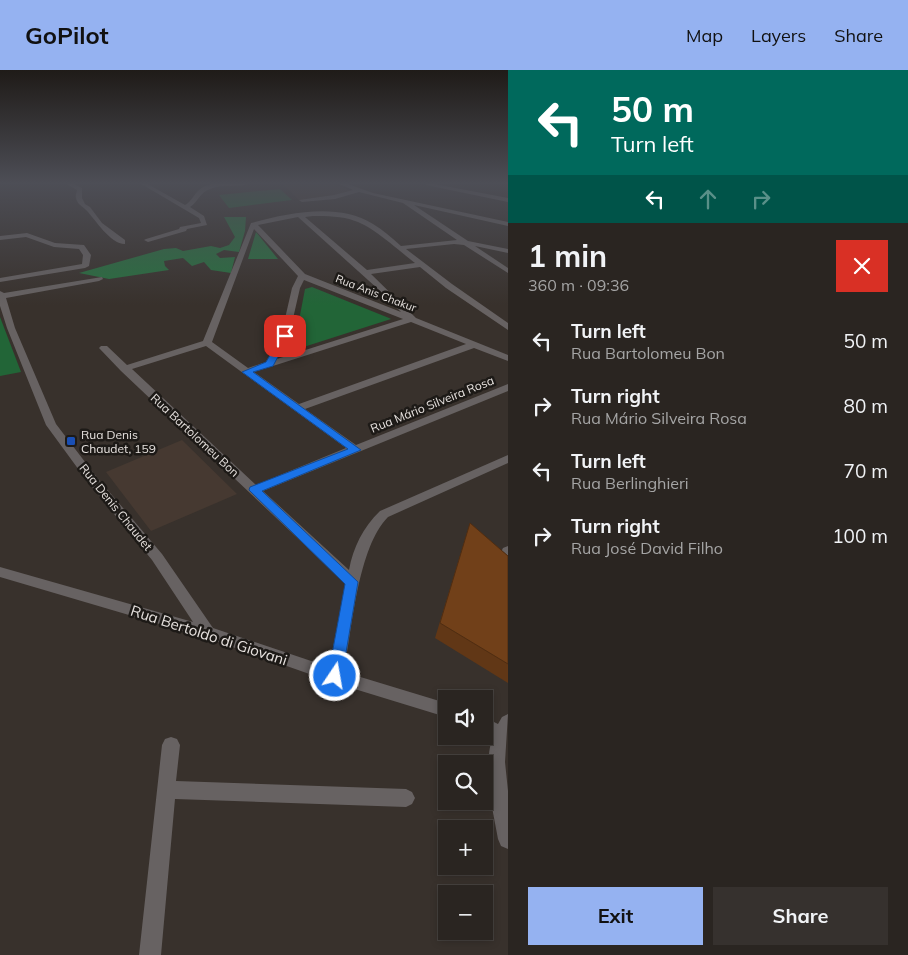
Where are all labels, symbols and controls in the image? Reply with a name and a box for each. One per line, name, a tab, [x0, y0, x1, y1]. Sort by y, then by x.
text: GoPilot	[25, 20, 109, 50]
text: Map	[686, 24, 723, 47]
text: Layers	[751, 24, 806, 47]
text: Share	[834, 24, 883, 47]
text: 50 m	[611, 87, 694, 131]
icon: left	[528, 90, 593, 155]
text: Turn left	[611, 130, 694, 158]
icon: left	[641, 185, 669, 213]
icon: ahead	[694, 185, 722, 213]
icon: right	[747, 185, 775, 213]
text: 1 min	[528, 237, 607, 275]
button: close	[836, 240, 888, 292]
street label: Rua Anis Chakur	[334, 271, 418, 315]
text: 360 m · 09:36	[528, 275, 629, 295]
pin	[264, 315, 306, 357]
text: Turn left	[571, 319, 646, 343]
icon: arrive	[271, 322, 299, 350]
icon: left	[528, 327, 556, 355]
text: 50 m	[844, 329, 888, 353]
text: Rua Bartolomeu Bon	[571, 343, 725, 363]
street label: Rua Mário Silveira Rosa	[368, 372, 496, 436]
text: Turn right	[571, 384, 660, 408]
street label: Rua Bartolomeu Bon	[148, 390, 242, 480]
icon: right	[528, 392, 556, 420]
text: 80 m	[844, 394, 888, 418]
text: Rua Mário Silveira Rosa	[571, 408, 747, 428]
place label: Rua Denis Chaudet, 159	[81, 427, 156, 456]
marker: Rua Denis Chaudet, 159	[65, 435, 77, 447]
text: Turn left	[571, 449, 646, 473]
icon: left	[528, 457, 556, 485]
text: 70 m	[844, 459, 888, 483]
street label: Rua Denis Chaudet	[76, 461, 156, 553]
text: Rua Berlinghieri	[571, 473, 689, 493]
text: Turn right	[571, 514, 660, 538]
icon: right	[528, 522, 556, 550]
text: 100 m	[832, 524, 888, 548]
text: Rua José David Filho	[571, 538, 723, 558]
street label: Rua Bertoldo di Giovani	[128, 601, 290, 669]
position arrow	[308, 649, 360, 701]
map controls	[438, 690, 493, 940]
button: sound	[438, 690, 493, 745]
button: search	[438, 755, 493, 810]
button: +	[438, 820, 493, 875]
button: −	[438, 885, 493, 940]
button: Exit	[528, 887, 703, 945]
button: Share	[713, 887, 888, 945]

